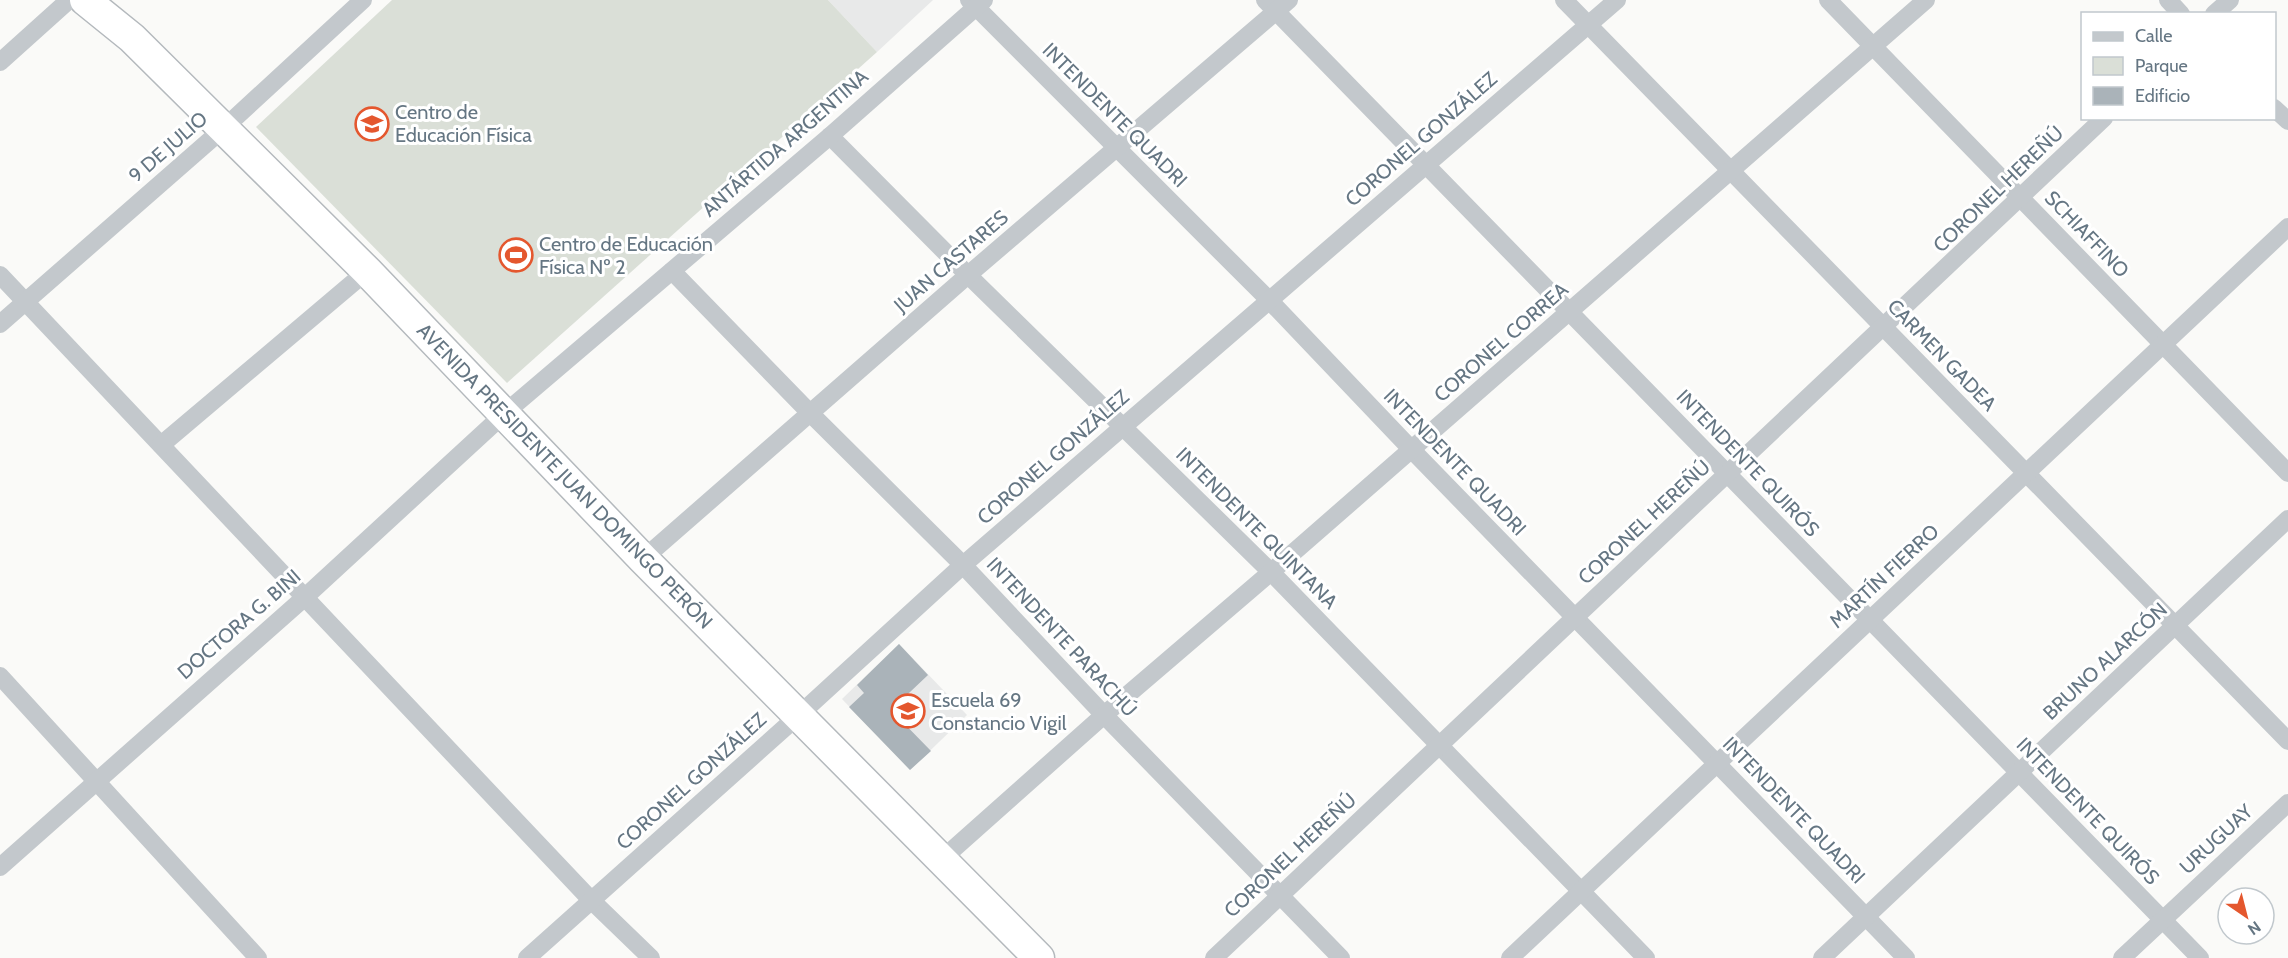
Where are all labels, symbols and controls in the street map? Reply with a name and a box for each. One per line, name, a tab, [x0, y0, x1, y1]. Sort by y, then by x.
legend	[2081, 12, 2276, 120]
text: Calle	[2135, 25, 2172, 47]
street label: INTENDENTE QUADRI	[1038, 38, 1192, 192]
text: Parque	[2135, 55, 2188, 77]
street label: ANTÁRTIDA ARGENTINA	[697, 64, 873, 222]
street label: CORONEL GONZÁLEZ	[1340, 67, 1502, 211]
text: Edificio	[2135, 85, 2190, 107]
place label: Centro de Educación Física	[395, 100, 532, 147]
street label: 9 DE JULIO	[124, 106, 212, 188]
school or university icon: Centro de Educación Física	[354, 106, 390, 142]
street label: CORONEL HEREÑÚ	[1928, 121, 2068, 257]
street label: SCHIAFFINO	[2040, 186, 2134, 282]
street label: JUAN CASTARES	[888, 205, 1013, 318]
place label: Centro de Educación Física Nº 2	[539, 232, 713, 279]
sports icon: Centro de Educación Física Nº 2	[498, 237, 534, 273]
street label: CORONEL CORREA	[1429, 277, 1573, 407]
street label: CARMEN GADEA	[1883, 294, 2002, 416]
street label: AVENIDA PRESIDENTE JUAN DOMINGO PERÓN	[412, 318, 718, 634]
street label: INTENDENTE QUADRI	[1379, 384, 1531, 540]
street label: CORONEL GONZÁLEZ	[972, 385, 1134, 529]
street label: INTENDENTE QUIRÓS	[1672, 385, 1825, 542]
street label: INTENDENTE QUINTANA	[1171, 442, 1343, 614]
street label: CORONEL HEREÑÚ	[1573, 455, 1715, 589]
street label: MARTÍN FIERRO	[1824, 519, 1944, 633]
street label: INTENDENTE PARACHÚ	[982, 552, 1142, 722]
street label: DOCTORA G. BINI	[173, 564, 305, 684]
street label: BRUNO ALARCÓN	[2038, 597, 2172, 725]
place label: Escuela 69 Constancio Vigil	[931, 688, 1067, 735]
school or university icon: Escuela 69 Constancio Vigil	[890, 693, 926, 729]
street label: CORONEL GONZÁLEZ	[611, 708, 771, 854]
street label: INTENDENTE QUADRI	[1718, 732, 1870, 888]
street label: INTENDENTE QUIRÓS	[2012, 733, 2165, 890]
street label: CORONEL HEREÑÚ	[1219, 788, 1361, 922]
street label: URUGUAY	[2175, 799, 2258, 879]
north arrow	[2216, 886, 2276, 946]
text: N	[2244, 917, 2264, 939]

